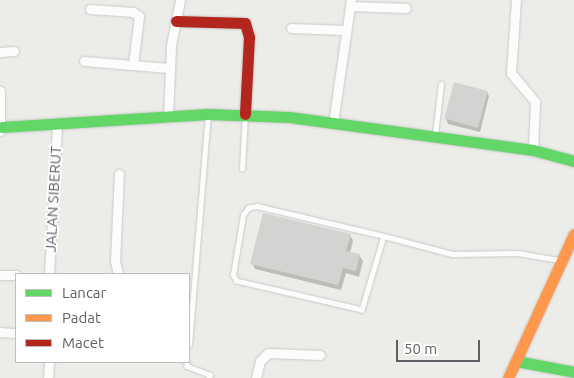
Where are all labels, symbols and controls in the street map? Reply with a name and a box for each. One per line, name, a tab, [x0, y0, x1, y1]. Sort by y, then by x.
street label: JALAN SIBERUT	[41, 145, 65, 253]
legend	[15, 273, 190, 363]
text: Lancar	[62, 284, 106, 301]
text: Padat	[62, 309, 101, 326]
scale bar	[399, 330, 483, 362]
text: Macet	[62, 334, 104, 351]
text: 50 m	[404, 340, 437, 357]

